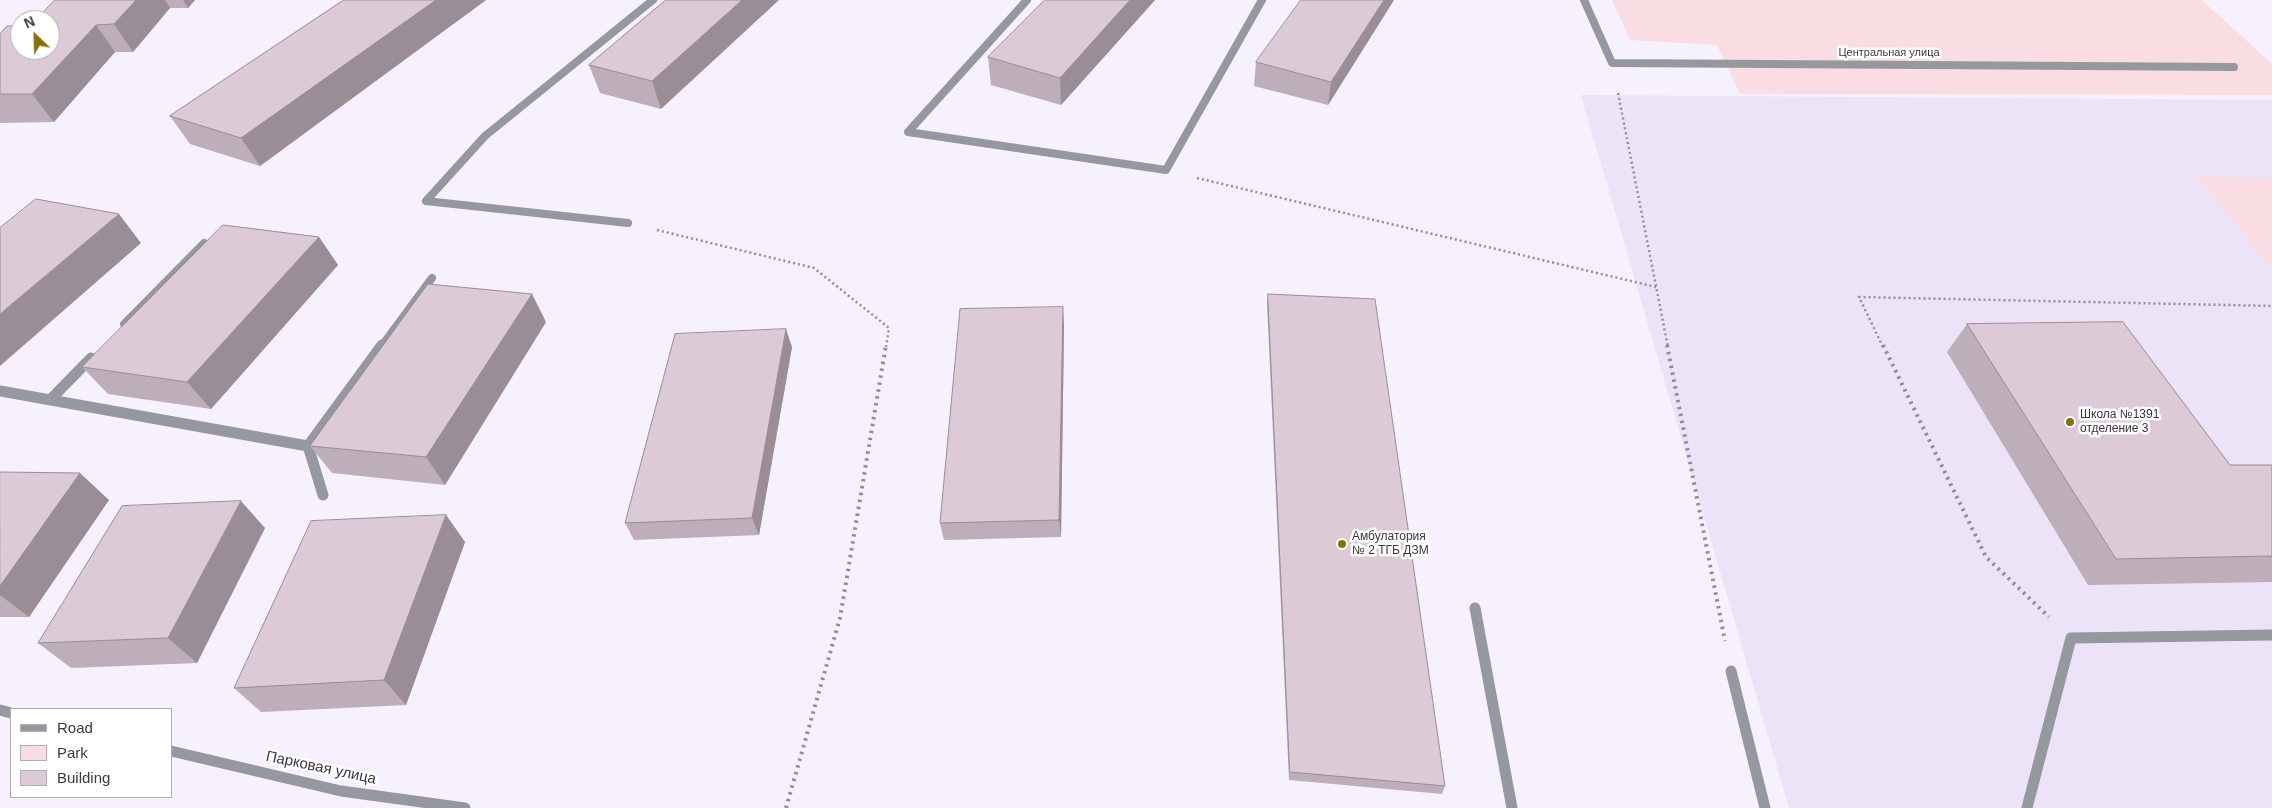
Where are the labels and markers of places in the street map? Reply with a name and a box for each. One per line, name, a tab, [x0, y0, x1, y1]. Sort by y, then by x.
place label: Школа №1391 отделение 3	[2080, 408, 2159, 436]
marker: Школа №1391 отделение 3	[2064, 416, 2076, 428]
place label: Амбулатория № 2 ТГБ ДЗМ	[1352, 530, 1429, 558]
marker: Амбулатория № 2 ТГБ ДЗМ	[1336, 538, 1348, 550]

